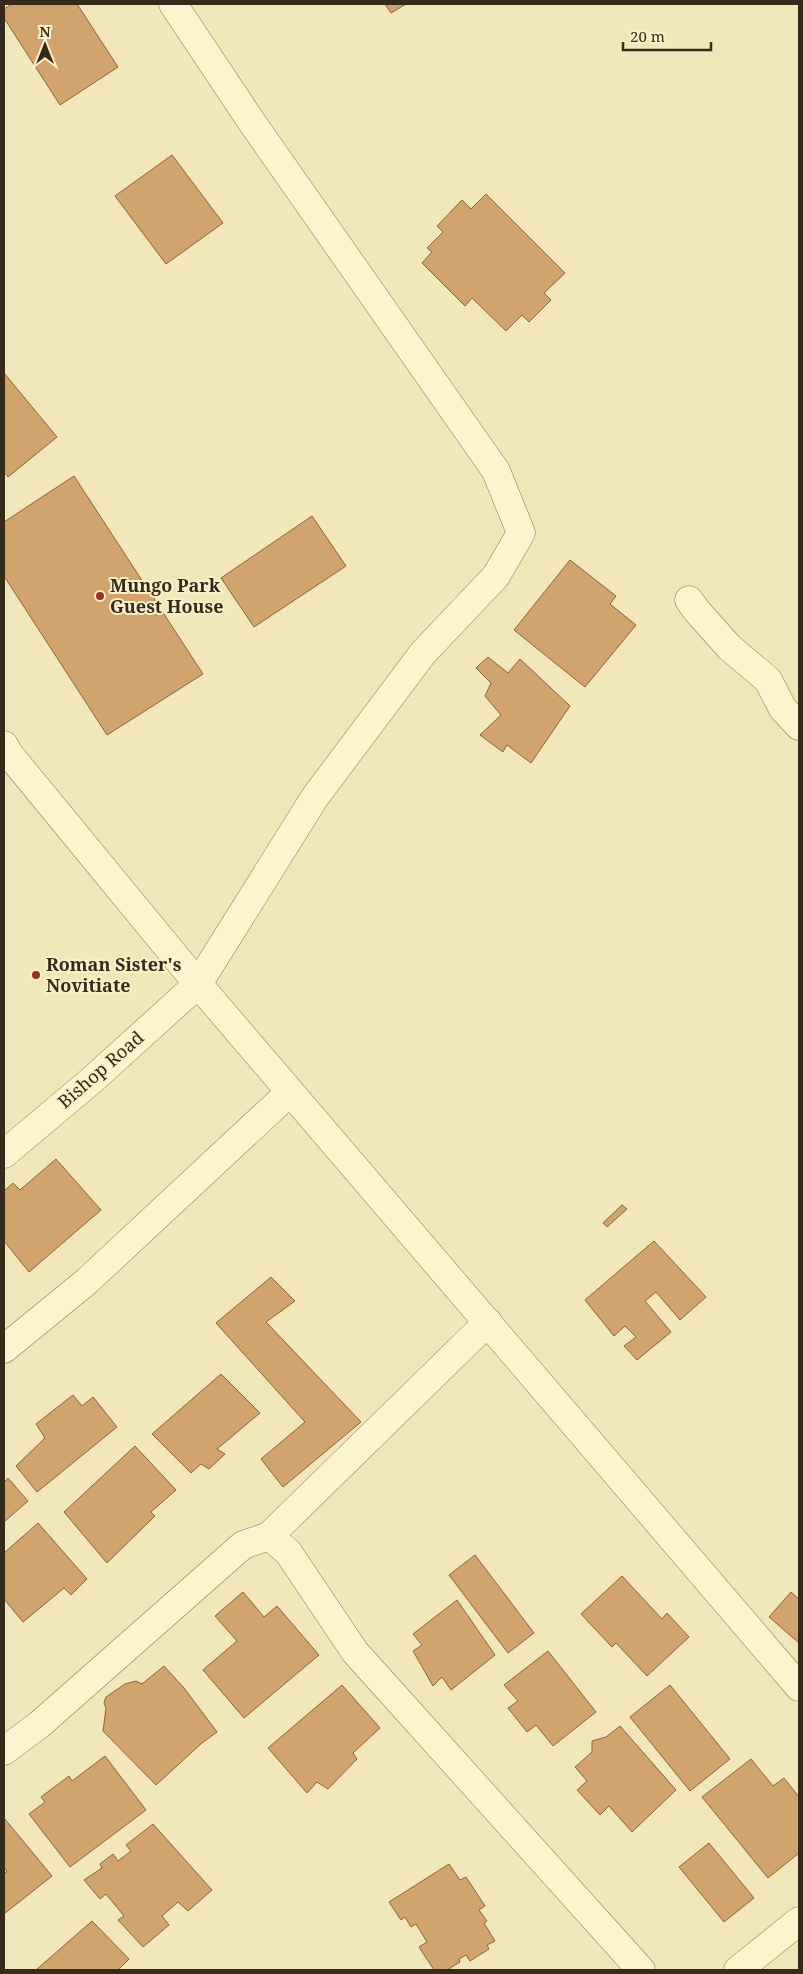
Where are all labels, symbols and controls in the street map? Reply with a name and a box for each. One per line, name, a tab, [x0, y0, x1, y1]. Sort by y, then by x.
north arrow	[20, 20, 70, 70]
scale bar	[623, 20, 710, 52]
text: N	[39, 22, 51, 41]
text: 20 m	[630, 26, 665, 46]
place label: Mungo Park Guest House	[110, 573, 224, 618]
marker: Mungo Park Guest House	[94, 590, 106, 602]
place label: Roman Sister's Novitiate	[46, 952, 182, 997]
marker: Roman Sister's Novitiate	[30, 969, 42, 981]
street label: Bishop Road	[52, 1025, 148, 1113]

